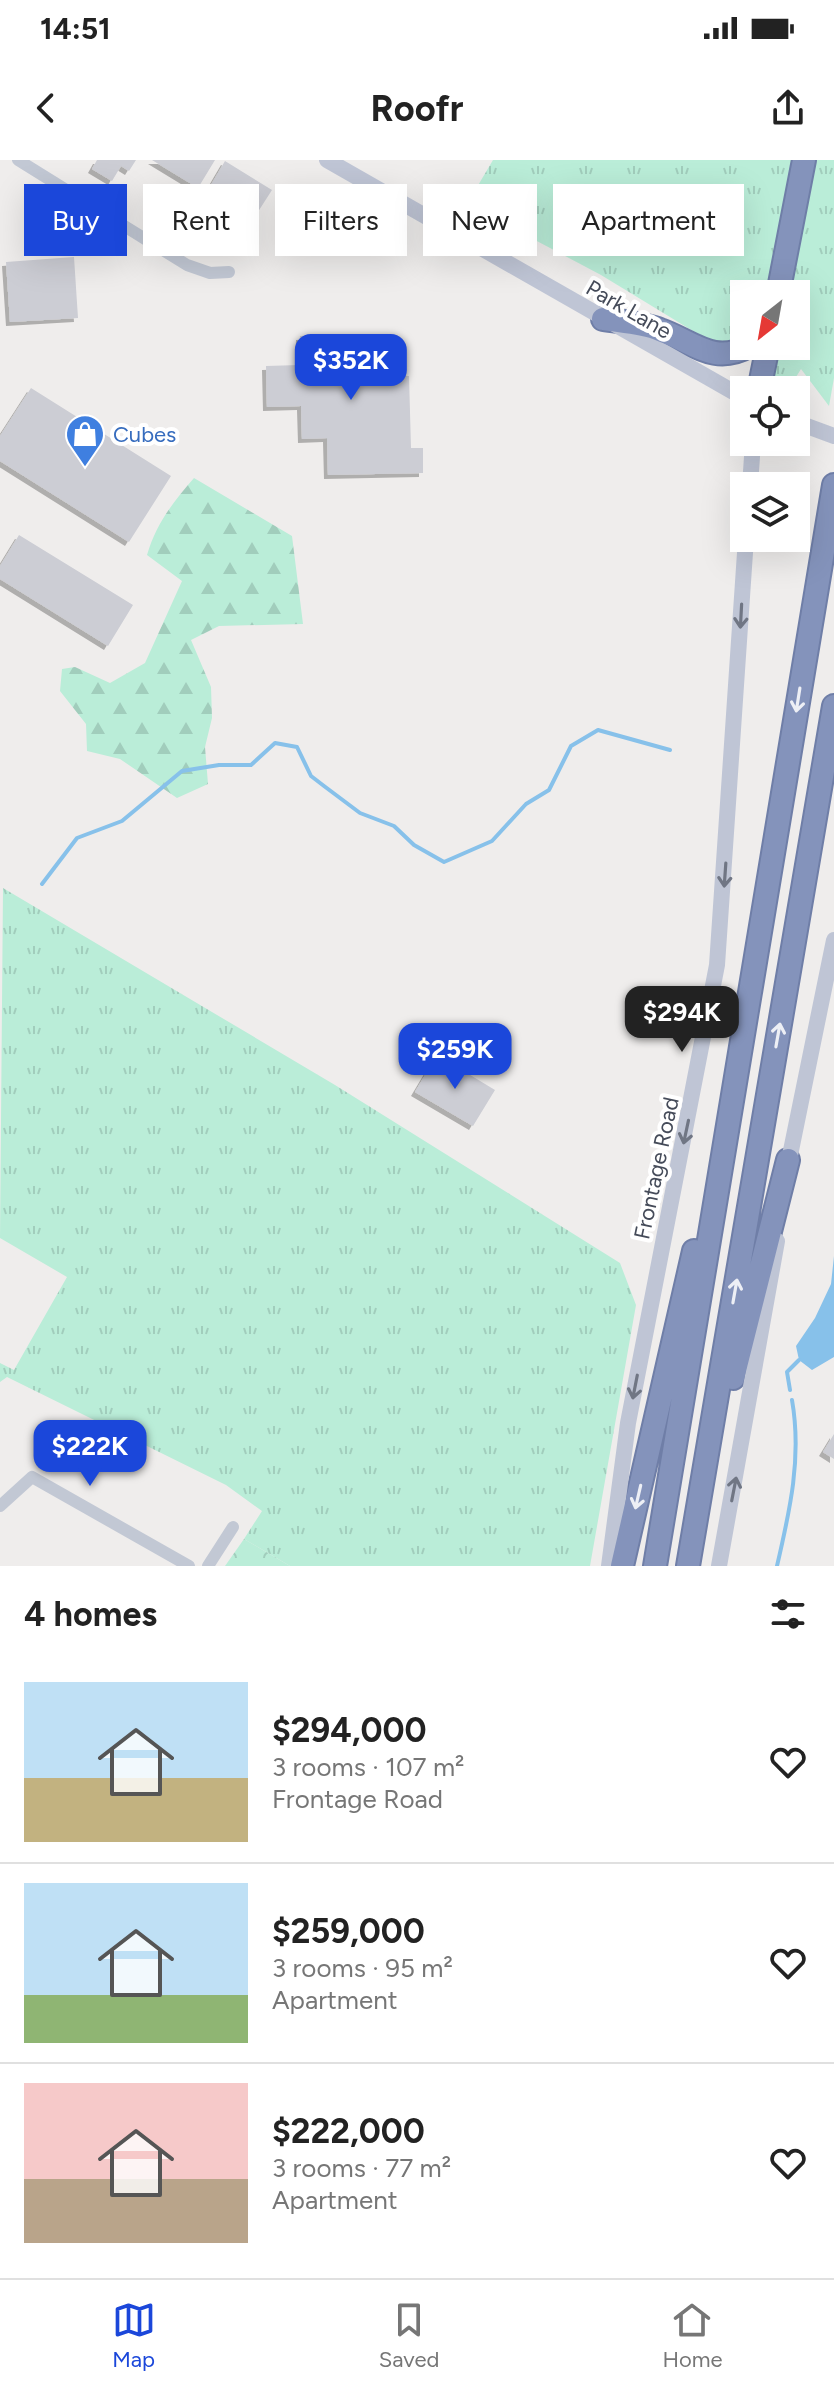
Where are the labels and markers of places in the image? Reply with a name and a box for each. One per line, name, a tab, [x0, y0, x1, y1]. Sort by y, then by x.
pin: $352K	[295, 334, 407, 402]
shop icon: Cubes	[64, 413, 106, 468]
place label: Cubes	[113, 421, 176, 448]
pin: $294K	[626, 986, 738, 1054]
pin: $259K	[399, 1023, 511, 1091]
pin: $222K	[34, 1420, 146, 1488]

